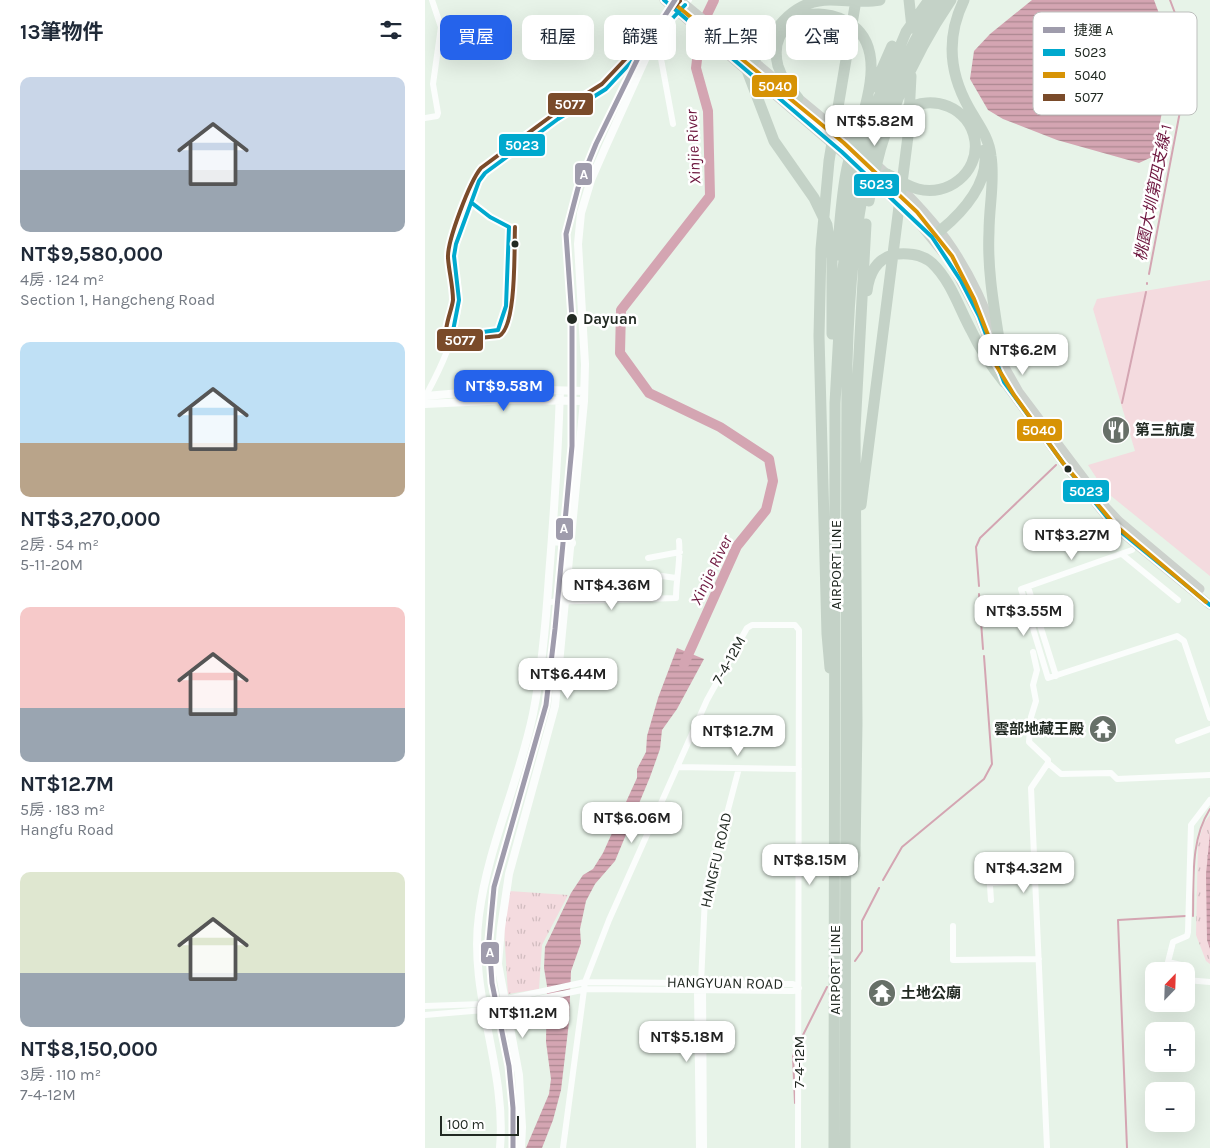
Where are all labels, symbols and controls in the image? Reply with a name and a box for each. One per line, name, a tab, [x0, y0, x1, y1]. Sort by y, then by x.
legend	[1033, 12, 1197, 115]
chip: 買屋	[440, 15, 512, 60]
chip: 租屋	[522, 15, 594, 60]
chip: 篩選	[604, 15, 676, 60]
chip: 新上架	[686, 15, 776, 60]
chip: 公寓	[786, 15, 858, 60]
icon: filters	[377, 16, 405, 44]
text: 13筆物件	[20, 20, 104, 44]
text: 捷運 A	[1074, 22, 1113, 39]
text: 5023	[1074, 44, 1107, 61]
text: 5040	[1074, 67, 1106, 84]
line badge: 5040	[751, 74, 798, 98]
text: 5040	[758, 78, 792, 95]
text: 5077	[1074, 89, 1104, 106]
line badge: 5077	[547, 92, 594, 116]
text: 5077	[555, 96, 585, 113]
pin: NT$5.82M	[823, 104, 927, 147]
water label: Xinjie River	[682, 108, 704, 185]
icon: home	[168, 109, 258, 199]
text: NT$5.82M	[836, 111, 914, 130]
water label: 桃園大圳第四支線-1	[1131, 123, 1176, 262]
line badge: 5023	[498, 133, 546, 157]
text: 5023	[505, 137, 539, 154]
line badge: A	[574, 162, 593, 186]
text: A	[580, 166, 589, 183]
line badge: 5023	[853, 173, 900, 197]
text: 5023	[859, 176, 893, 193]
unlabelled marker	[510, 239, 520, 249]
text: NT$9,580,000	[20, 242, 163, 266]
text: 4房 · 124 m²	[20, 270, 104, 289]
text: Section 1, Hangcheng Road	[20, 290, 215, 309]
place label: Dayuan	[583, 310, 637, 328]
marker: Dayuan	[565, 312, 579, 326]
line badge: 5077	[436, 328, 484, 352]
text: 5077	[445, 332, 475, 349]
pin: NT$6.2M	[977, 334, 1069, 376]
text: NT$6.2M	[989, 340, 1057, 359]
pin: NT$9.58M	[452, 370, 556, 412]
icon: home	[168, 374, 258, 464]
text: NT$9.58M	[465, 376, 543, 395]
restaurant icon: 第三航廈	[1101, 415, 1131, 445]
line badge: 5040	[1016, 418, 1063, 442]
place label: 第三航廈	[1135, 421, 1195, 439]
text: 5040	[1022, 422, 1056, 439]
unlabelled marker	[1063, 464, 1073, 474]
line badge: 5023	[1062, 479, 1110, 503]
text: 5023	[1069, 483, 1103, 500]
text: NT$3,270,000	[20, 507, 161, 531]
line badge: A	[555, 517, 574, 541]
pin: NT$3.27M	[1020, 518, 1124, 561]
text: A	[560, 520, 569, 537]
street label: AIRPORT LINE	[827, 520, 845, 610]
text: NT$3.27M	[1034, 525, 1110, 544]
water label: Xinjie River	[686, 532, 736, 608]
text: 2房 · 54 m²	[20, 535, 99, 554]
text: 5-11-20M	[20, 555, 83, 574]
pin: NT$4.36M	[560, 568, 664, 611]
text: NT$4.36M	[573, 575, 651, 594]
pin: NT$3.55M	[972, 594, 1076, 637]
text: NT$3.55M	[985, 601, 1063, 620]
street label: 7-4-12M	[708, 633, 750, 687]
icon: home	[168, 639, 258, 729]
pin: NT$6.44M	[516, 658, 620, 700]
text: NT$6.44M	[529, 664, 607, 683]
pin: NT$12.7M	[686, 714, 790, 757]
temple icon: 雲部地藏王殿	[1088, 714, 1118, 744]
place label: 雲部地藏王殿	[994, 720, 1084, 738]
text: NT$12.7M	[702, 721, 774, 740]
text: NT$12.7M	[20, 772, 114, 796]
text: 5房 · 183 m²	[20, 800, 105, 819]
pin: NT$6.06M	[580, 802, 684, 844]
text: NT$6.06M	[593, 808, 671, 827]
street label: HANGFU ROAD	[696, 811, 736, 909]
text: Hangfu Road	[20, 820, 114, 839]
pin: NT$8.15M	[758, 844, 862, 886]
text: NT$8.15M	[773, 850, 847, 869]
pin: NT$4.32M	[972, 852, 1076, 894]
text: NT$4.32M	[985, 858, 1063, 877]
icon: home	[168, 904, 258, 994]
street label: AIRPORT LINE	[826, 925, 844, 1015]
line badge: A	[480, 941, 500, 965]
text: A	[486, 944, 495, 961]
north arrow	[1145, 962, 1195, 1012]
map controls	[1145, 962, 1195, 1132]
street label: HANGYUAN ROAD	[667, 973, 783, 993]
temple icon: 土地公廟	[867, 978, 897, 1008]
place label: 土地公廟	[901, 984, 961, 1002]
pin: NT$11.2M	[471, 996, 575, 1039]
text: NT$11.2M	[488, 1003, 558, 1022]
pin: NT$5.18M	[635, 1020, 739, 1063]
button: +	[1145, 1022, 1195, 1072]
text: NT$5.18M	[650, 1027, 724, 1046]
street label: 7-4-12M	[790, 1036, 808, 1088]
text: NT$8,150,000	[20, 1037, 158, 1061]
text: 3房 · 110 m²	[20, 1065, 101, 1084]
button: −	[1145, 1082, 1195, 1132]
text: 7-4-12M	[20, 1085, 76, 1104]
scale bar	[440, 1113, 519, 1136]
text: 100 m	[447, 1116, 485, 1133]

